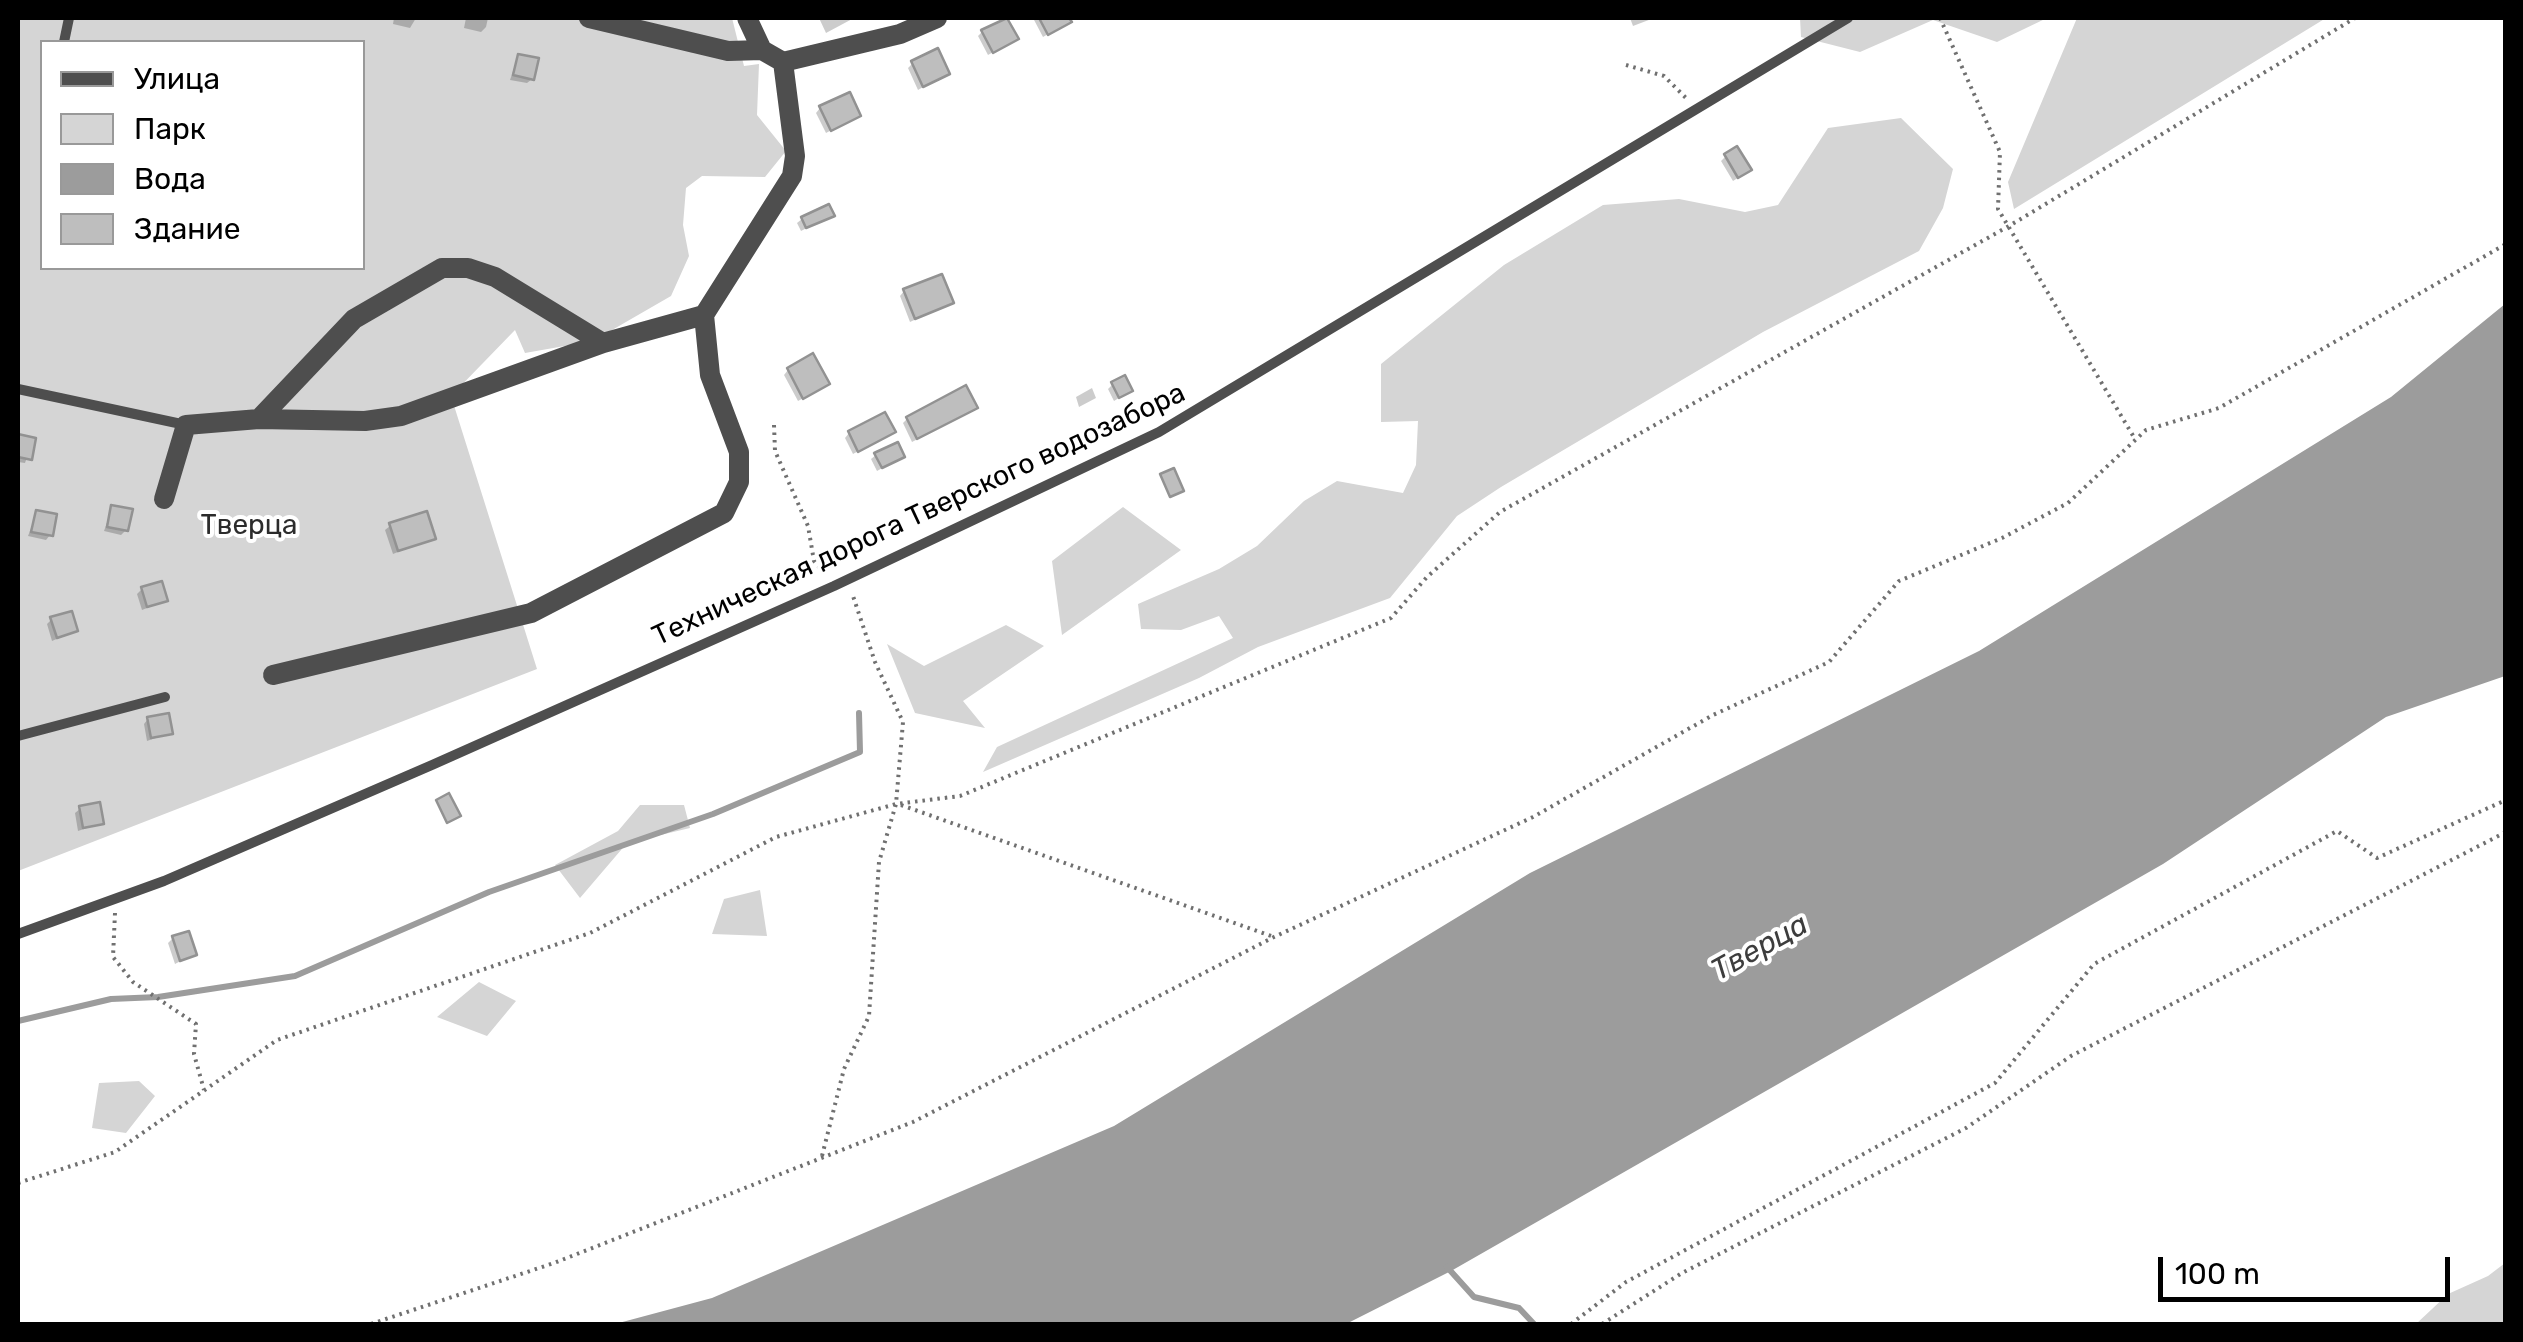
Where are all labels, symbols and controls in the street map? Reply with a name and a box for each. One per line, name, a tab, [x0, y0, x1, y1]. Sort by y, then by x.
legend	[40, 40, 365, 270]
text: Улица	[134, 61, 220, 97]
text: Парк	[134, 111, 206, 147]
text: Вода	[134, 161, 206, 197]
text: Здание	[134, 211, 241, 247]
street label: Техническая дорога Тверского водозабора	[647, 376, 1191, 654]
park label: Тверца	[200, 509, 298, 543]
water label: Тверца	[1705, 907, 1815, 989]
scale bar	[2163, 1237, 2456, 1299]
text: 100 m	[2175, 1256, 2260, 1292]

